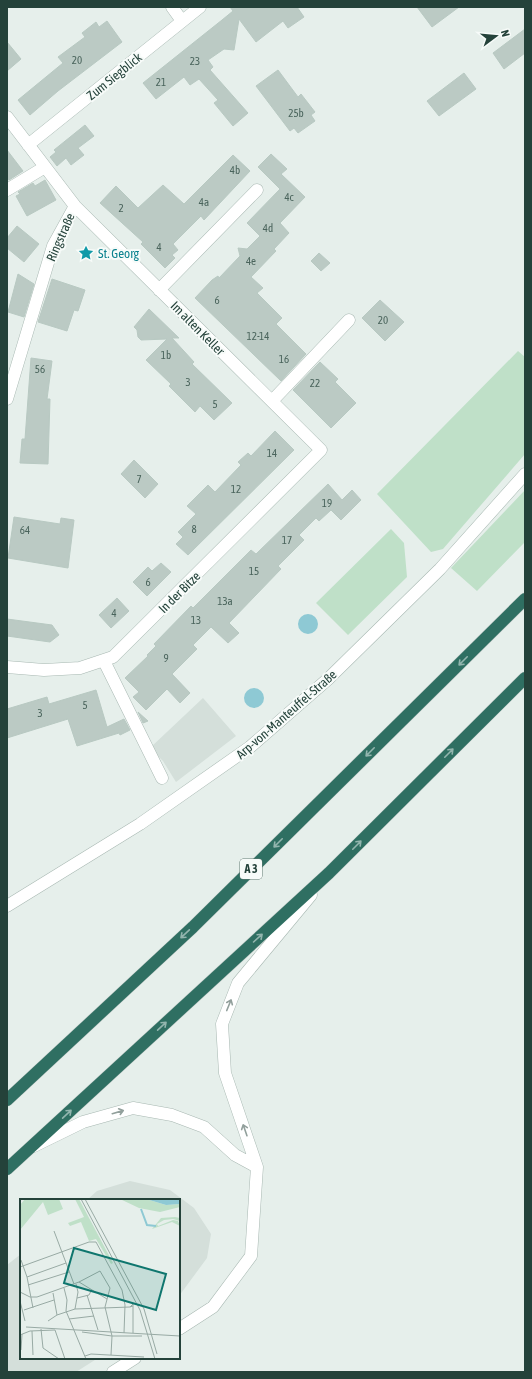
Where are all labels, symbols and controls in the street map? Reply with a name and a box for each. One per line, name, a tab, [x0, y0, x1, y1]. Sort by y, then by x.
north arrow	[476, 16, 516, 56]
text: N	[499, 28, 512, 38]
street label: Zum Siegblick	[84, 50, 145, 103]
house number: 20	[72, 54, 82, 66]
house number: 23	[190, 55, 200, 67]
house number: 21	[156, 76, 166, 88]
house number: 25b	[288, 107, 304, 119]
house number: 4b	[230, 164, 240, 176]
house number: 4c	[284, 191, 295, 203]
house number: 4a	[199, 196, 209, 208]
house number: 2	[118, 202, 124, 214]
street label: Ringstraße	[43, 211, 78, 264]
house number: 4d	[263, 222, 273, 234]
house number: 4	[156, 241, 162, 253]
place icon: St. Georg	[77, 244, 95, 262]
place label: St. Georg	[98, 246, 140, 261]
house number: 4e	[246, 255, 256, 267]
house number: 6	[214, 294, 220, 306]
street label: Im alten Keller	[168, 298, 228, 359]
house number: 20	[378, 314, 388, 326]
house number: 12-14	[247, 330, 269, 342]
house number: 1b	[161, 349, 171, 361]
house number: 16	[279, 353, 289, 365]
house number: 56	[35, 363, 45, 375]
house number: 3	[185, 376, 191, 388]
house number: 22	[310, 377, 320, 389]
house number: 5	[212, 398, 218, 410]
house number: 14	[267, 447, 277, 459]
house number: 7	[136, 473, 142, 485]
house number: 12	[231, 483, 241, 495]
house number: 19	[322, 497, 332, 509]
house number: 8	[191, 523, 197, 535]
house number: 64	[20, 524, 30, 536]
house number: 17	[282, 534, 292, 546]
house number: 15	[249, 565, 259, 577]
street label: In der Bitze	[156, 568, 203, 616]
house number: 6	[145, 576, 151, 588]
house number: 13a	[217, 595, 233, 607]
house number: 4	[111, 607, 117, 619]
house number: 13	[191, 614, 201, 626]
house number: 9	[163, 652, 169, 664]
one-way arrow	[458, 656, 468, 666]
street label: Arp-von-Manteuffel-Straße	[233, 667, 340, 762]
house number: 5	[82, 699, 88, 711]
house number: 3	[37, 707, 43, 719]
one-way arrow	[365, 747, 375, 757]
one-way arrow	[444, 749, 454, 758]
one-way arrow	[273, 838, 282, 848]
one-way arrow	[352, 840, 362, 850]
road number: A 3	[240, 859, 262, 879]
one-way arrow	[180, 930, 190, 939]
one-way arrow	[252, 934, 262, 943]
one-way arrow	[226, 1000, 234, 1012]
one-way arrow	[157, 1021, 167, 1031]
one-way arrow	[112, 1108, 125, 1115]
one-way arrow	[61, 1110, 71, 1119]
one-way arrow	[240, 1125, 248, 1137]
inset map	[20, 1199, 180, 1359]

